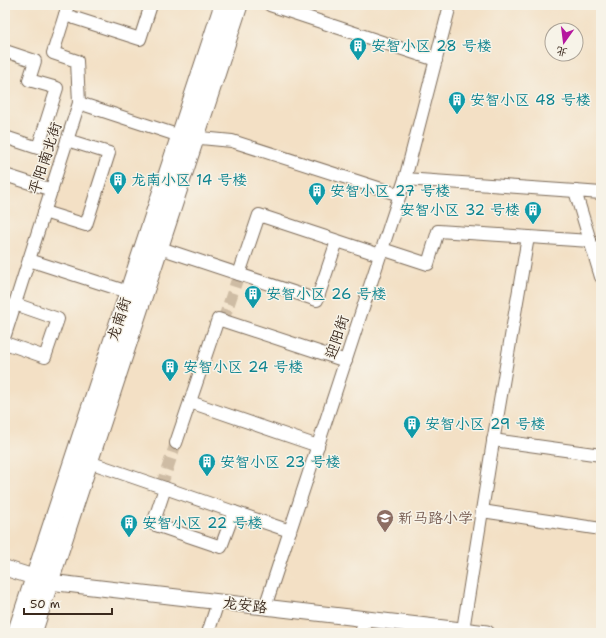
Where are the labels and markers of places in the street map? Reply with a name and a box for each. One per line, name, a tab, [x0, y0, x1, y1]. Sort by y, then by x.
building icon: 安智小区 28 号楼	[348, 36, 368, 61]
place label: 安智小区 28 号楼	[371, 36, 492, 56]
building icon: 安智小区 48 号楼	[447, 90, 467, 115]
place label: 安智小区 48 号楼	[470, 90, 591, 110]
building icon: 龙南小区 14 号楼	[108, 170, 128, 195]
place label: 龙南小区 14 号楼	[131, 170, 247, 190]
building icon: 安智小区 27 号楼	[307, 181, 327, 206]
place label: 安智小区 27 号楼	[330, 181, 450, 201]
place label: 安智小区 32 号楼	[400, 200, 520, 220]
building icon: 安智小区 32 号楼	[523, 200, 543, 225]
building icon: 安智小区 26 号楼	[243, 284, 263, 309]
place label: 安智小区 26 号楼	[266, 284, 387, 304]
building icon: 安智小区 24 号楼	[160, 357, 180, 382]
place label: 安智小区 24 号楼	[183, 357, 303, 377]
building icon: 安智小区 29 号楼	[402, 414, 422, 439]
place label: 安智小区 29 号楼	[425, 414, 545, 434]
building icon: 安智小区 23 号楼	[197, 452, 217, 477]
place label: 安智小区 23 号楼	[220, 452, 340, 472]
school or university icon: 新马路小学	[375, 508, 395, 533]
place label: 新马路小学	[398, 508, 473, 528]
building icon: 安智小区 22 号楼	[119, 513, 139, 538]
place label: 安智小区 22 号楼	[142, 513, 262, 533]

